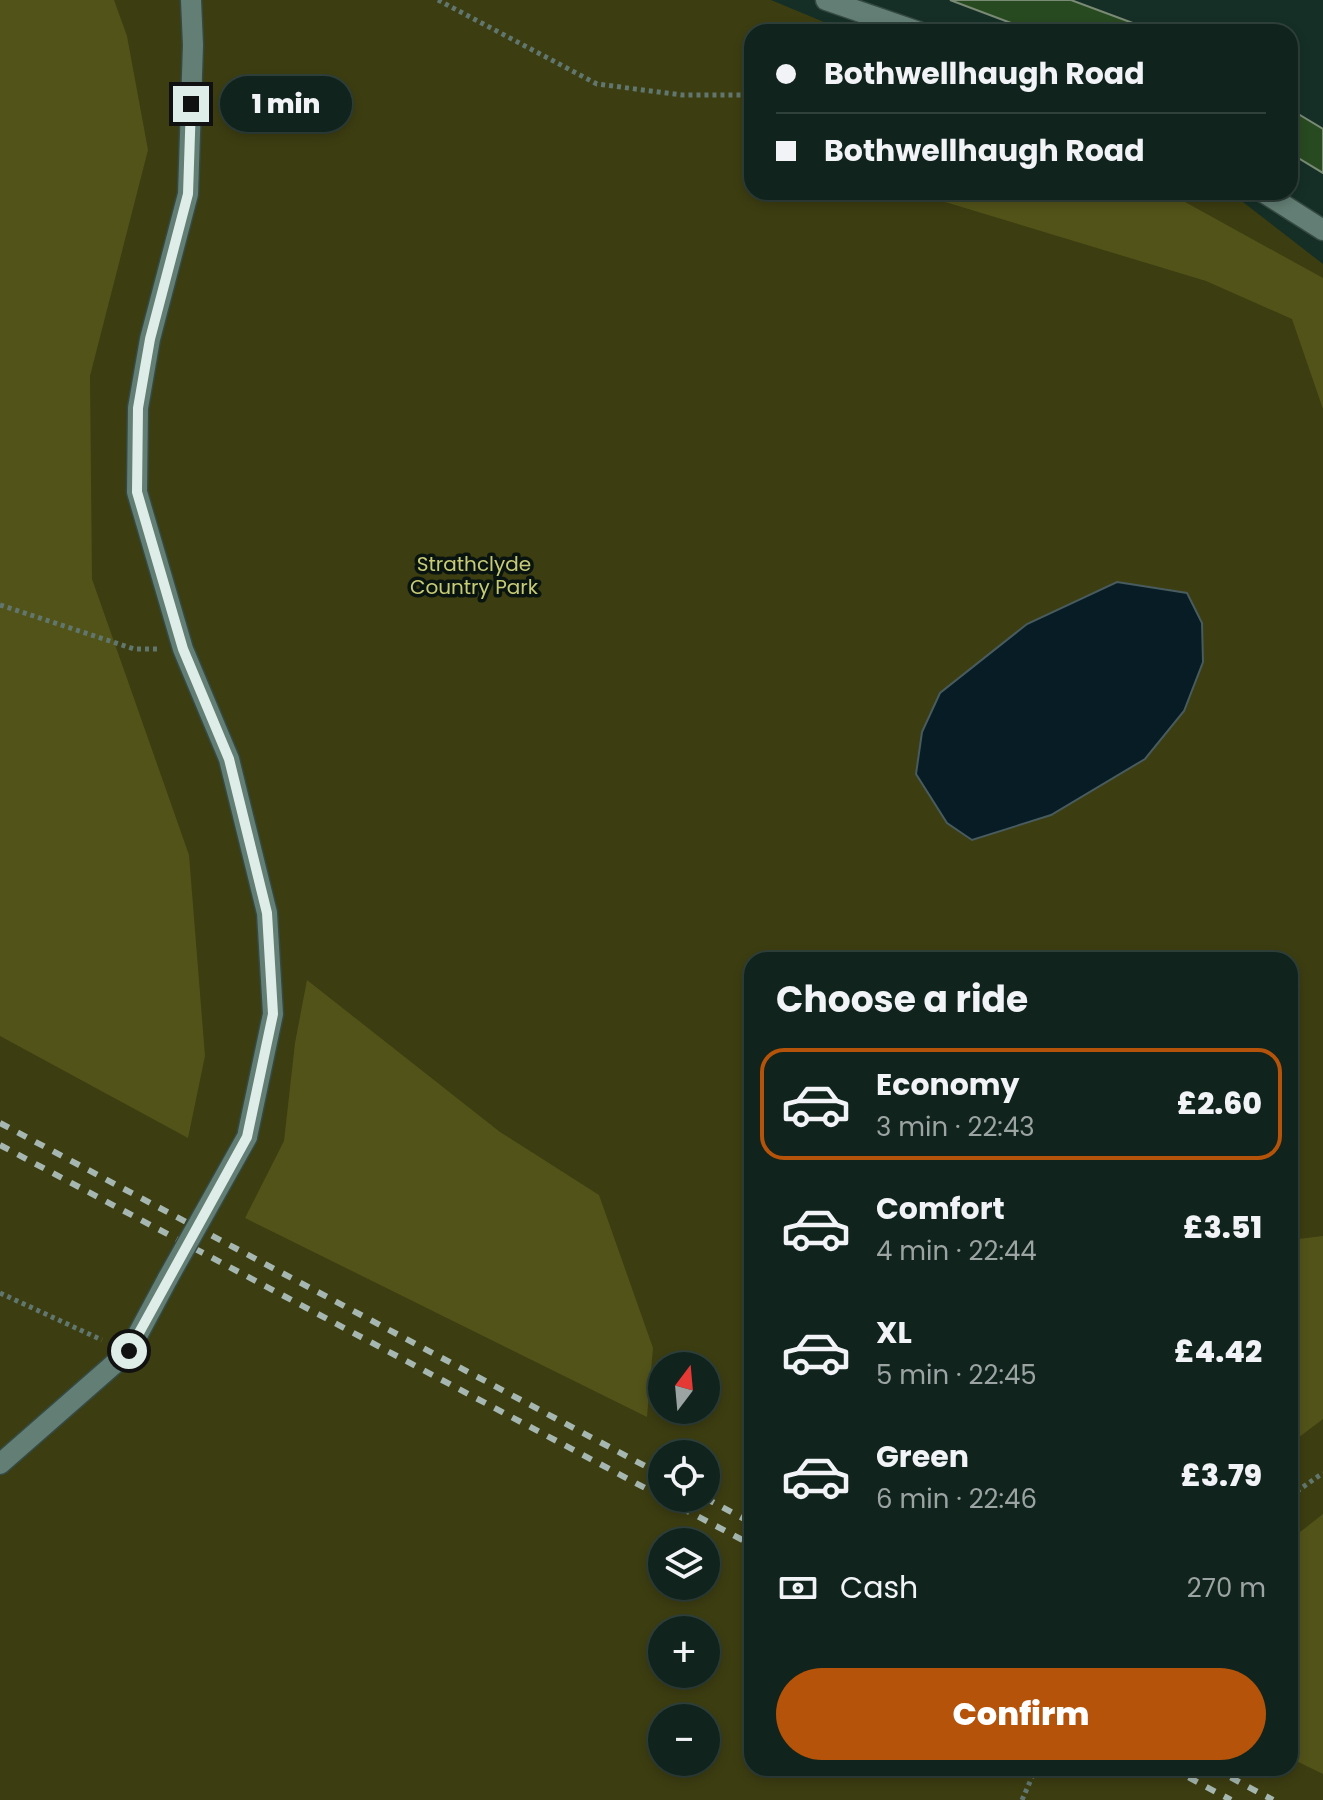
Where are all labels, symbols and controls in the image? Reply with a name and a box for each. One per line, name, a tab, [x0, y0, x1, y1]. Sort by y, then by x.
text: Bothwellhaugh Road	[824, 52, 1145, 95]
callout: 1 min	[219, 76, 351, 132]
route end	[173, 86, 209, 122]
text: 1 min	[252, 86, 320, 122]
text: Bothwellhaugh Road	[824, 129, 1145, 172]
park label: Strathclyde Country Park	[410, 550, 539, 601]
text: Choose a ride	[776, 974, 1028, 1025]
text: Economy	[876, 1063, 1020, 1106]
icon: car	[780, 1068, 852, 1140]
text: £2.60	[1177, 1082, 1262, 1125]
text: 3 min · 22:43	[876, 1109, 1035, 1145]
text: Comfort	[876, 1187, 1005, 1230]
icon: car	[780, 1192, 852, 1264]
text: £3.51	[1183, 1206, 1262, 1249]
text: 4 min · 22:44	[876, 1233, 1037, 1269]
text: XL	[876, 1311, 912, 1354]
icon: car	[780, 1316, 852, 1388]
text: £4.42	[1174, 1330, 1262, 1373]
route start	[111, 1333, 147, 1369]
north arrow	[648, 1352, 720, 1424]
map controls	[648, 1352, 720, 1776]
text: 5 min · 22:45	[876, 1357, 1037, 1393]
text: Green	[876, 1435, 969, 1478]
button: locate	[648, 1440, 720, 1512]
icon: car	[780, 1440, 852, 1512]
text: £3.79	[1181, 1454, 1262, 1497]
text: 6 min · 22:46	[876, 1481, 1037, 1517]
button: layers	[648, 1528, 720, 1600]
icon: cash	[776, 1566, 820, 1610]
text: Cash	[840, 1566, 918, 1609]
text: 270 m	[1187, 1570, 1266, 1606]
button: +	[648, 1616, 720, 1688]
button: Confirm	[776, 1668, 1266, 1760]
button: −	[648, 1704, 720, 1776]

